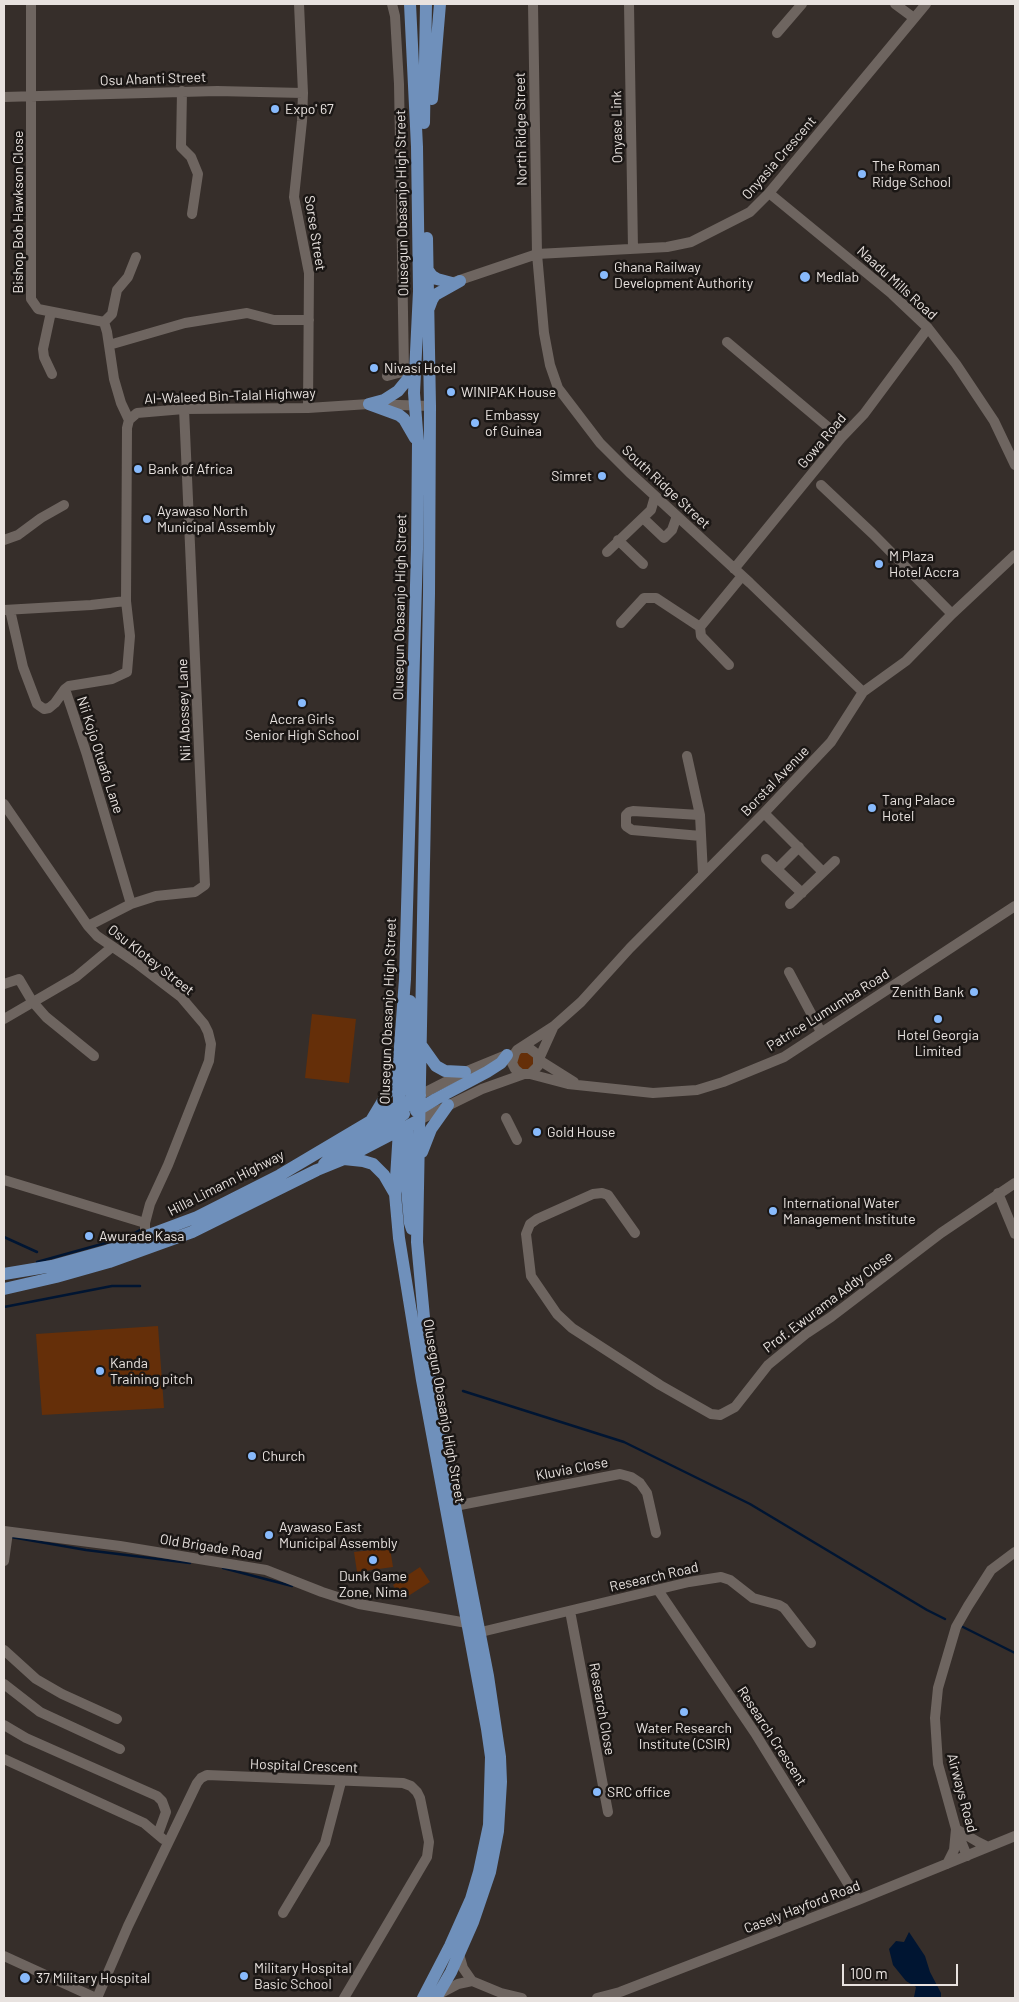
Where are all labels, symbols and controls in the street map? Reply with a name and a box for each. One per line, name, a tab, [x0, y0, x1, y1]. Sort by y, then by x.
street label: Osu Ahanti Street	[100, 69, 206, 89]
street label: North Ridge Street	[512, 72, 530, 186]
street label: Onyase Link	[608, 91, 626, 163]
place label: Expo' 67	[285, 101, 334, 117]
marker: Expo' 67	[269, 103, 281, 115]
street label: Olusegun Obasanjo High Street	[392, 110, 412, 296]
street label: Onyasia Crescent	[738, 113, 820, 203]
street label: Bishop Bob Hawkson Close	[10, 130, 26, 294]
place label: The Roman Ridge School	[872, 158, 951, 190]
marker: The Roman Ridge School	[856, 168, 868, 180]
street label: Sorse Street	[301, 194, 329, 272]
street label: Naadu Mills Road	[853, 243, 941, 323]
place label: Ghana Railway Development Authority	[614, 259, 753, 292]
marker: Ghana Railway Development Authority	[598, 269, 610, 281]
place label: Medlab	[816, 269, 859, 285]
marker: Medlab	[798, 270, 812, 284]
place label: Nivasi Hotel	[384, 360, 456, 376]
marker: Nivasi Hotel	[368, 362, 380, 374]
place label: WINIPAK House	[461, 384, 556, 400]
street label: Al-Waleed Bin-Talal Highway	[144, 385, 316, 407]
marker: WINIPAK House	[445, 386, 457, 398]
place label: Embassy of Guinea	[485, 407, 542, 440]
street label: Gowa Road	[794, 410, 850, 472]
marker: Embassy of Guinea	[469, 417, 481, 429]
street label: South Ridge Street	[618, 442, 714, 532]
place label: Bank of Africa	[148, 461, 233, 477]
marker: Bank of Africa	[132, 463, 144, 475]
place label: Simret	[551, 468, 592, 484]
marker: Simret	[596, 470, 608, 482]
place label: Ayawaso North Municipal Assembly	[157, 503, 275, 536]
marker: Ayawaso North Municipal Assembly	[141, 513, 153, 525]
street label: Olusegun Obasanjo High Street	[390, 514, 410, 700]
place label: M Plaza Hotel Accra	[889, 548, 959, 580]
marker: M Plaza Hotel Accra	[873, 558, 885, 570]
street label: Nii Abossey Lane	[174, 658, 194, 762]
street label: Nii Kojo Otuafo Lane	[73, 694, 127, 816]
marker: Accra Girls Senior High School	[296, 697, 308, 709]
place label: Accra Girls Senior High School	[245, 711, 359, 744]
street label: Borstal Avenue	[737, 742, 813, 820]
place label: Tang Palace Hotel	[882, 792, 955, 824]
marker: Tang Palace Hotel	[866, 802, 878, 814]
street label: Olusegun Obasanjo High Street	[376, 917, 400, 1105]
street label: Osu Klotey Street	[105, 921, 197, 999]
street label: Patrice Lumumba Road	[764, 965, 892, 1055]
place label: Zenith Bank	[892, 984, 964, 1000]
marker: Zenith Bank	[968, 986, 980, 998]
marker: Hotel Georgia Limited	[932, 1013, 944, 1025]
place label: Hotel Georgia Limited	[897, 1027, 979, 1060]
place label: Gold House	[547, 1124, 615, 1140]
marker: Gold House	[531, 1126, 543, 1138]
street label: Hilla Limann Highway	[165, 1146, 287, 1220]
place label: International Water Management Institute	[783, 1195, 916, 1228]
marker: International Water Management Institute	[767, 1205, 779, 1217]
place label: Awurade Kasa	[99, 1228, 184, 1244]
marker: Awurade Kasa	[83, 1230, 95, 1242]
street label: Prof. Ewurama Addy Close	[760, 1248, 896, 1356]
street label: Olusegun Obasanjo High Street	[420, 1318, 468, 1504]
place label: Kanda Training pitch	[110, 1355, 193, 1388]
marker: Kanda Training pitch	[94, 1365, 106, 1377]
place label: Church	[262, 1448, 305, 1464]
marker: Church	[246, 1450, 258, 1462]
street label: Kluvia Close	[535, 1454, 609, 1484]
place label: Ayawaso East Municipal Assembly	[279, 1519, 397, 1551]
marker: Ayawaso East Municipal Assembly	[263, 1529, 275, 1541]
street label: Old Brigade Road	[159, 1531, 263, 1563]
marker: Dunk Game Zone, Nima	[367, 1554, 379, 1566]
street label: Research Road	[608, 1559, 700, 1595]
place label: Dunk Game Zone, Nima	[339, 1568, 407, 1600]
street label: Research Close	[586, 1662, 618, 1756]
street label: Research Crescent	[734, 1683, 810, 1789]
marker: Water Research Institute (CSIR)	[678, 1706, 690, 1718]
place label: Water Research Institute (CSIR)	[636, 1720, 732, 1752]
street label: Airways Road	[943, 1752, 981, 1834]
street label: Hospital Crescent	[250, 1756, 358, 1776]
place label: SRC office	[607, 1784, 670, 1800]
marker: SRC office	[591, 1786, 603, 1798]
street label: Casely Hayford Road	[741, 1877, 863, 1937]
scale bar	[844, 1954, 960, 1986]
place label: Military Hospital Basic School	[254, 1960, 352, 1992]
text: 100 m	[850, 1964, 888, 1982]
place label: 37 Military Hospital	[36, 1970, 150, 1986]
marker: Military Hospital Basic School	[238, 1970, 250, 1982]
marker: 37 Military Hospital	[18, 1971, 32, 1985]

